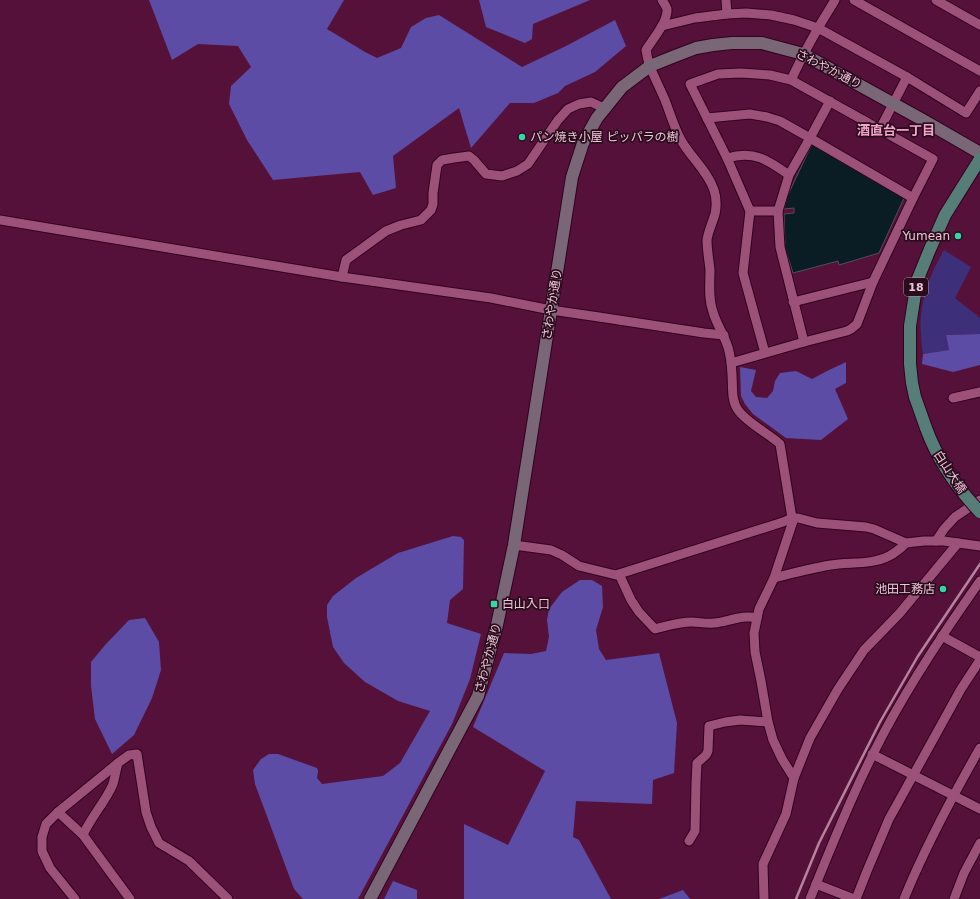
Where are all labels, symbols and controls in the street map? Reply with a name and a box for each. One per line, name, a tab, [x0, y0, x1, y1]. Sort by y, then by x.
street label: さわやか通り	[794, 46, 864, 92]
district label: 酒直台一丁目	[857, 123, 935, 138]
place label: パン焼き小屋 ピッパラの樹	[530, 130, 678, 144]
marker: パン焼き小屋 ピッパラの樹	[517, 132, 527, 142]
place label: Yumean	[901, 229, 950, 243]
marker: Yumean	[953, 231, 963, 241]
street label: さわやか通り	[539, 267, 565, 341]
road number: 18	[904, 278, 928, 296]
street label: 白山大橋	[931, 448, 969, 496]
place label: 池田工務店	[875, 582, 935, 596]
marker: 池田工務店	[938, 584, 948, 594]
place label: 白山入口	[502, 597, 550, 611]
marker: 白山入口	[489, 599, 499, 609]
street label: さわやか通り	[472, 621, 504, 695]

